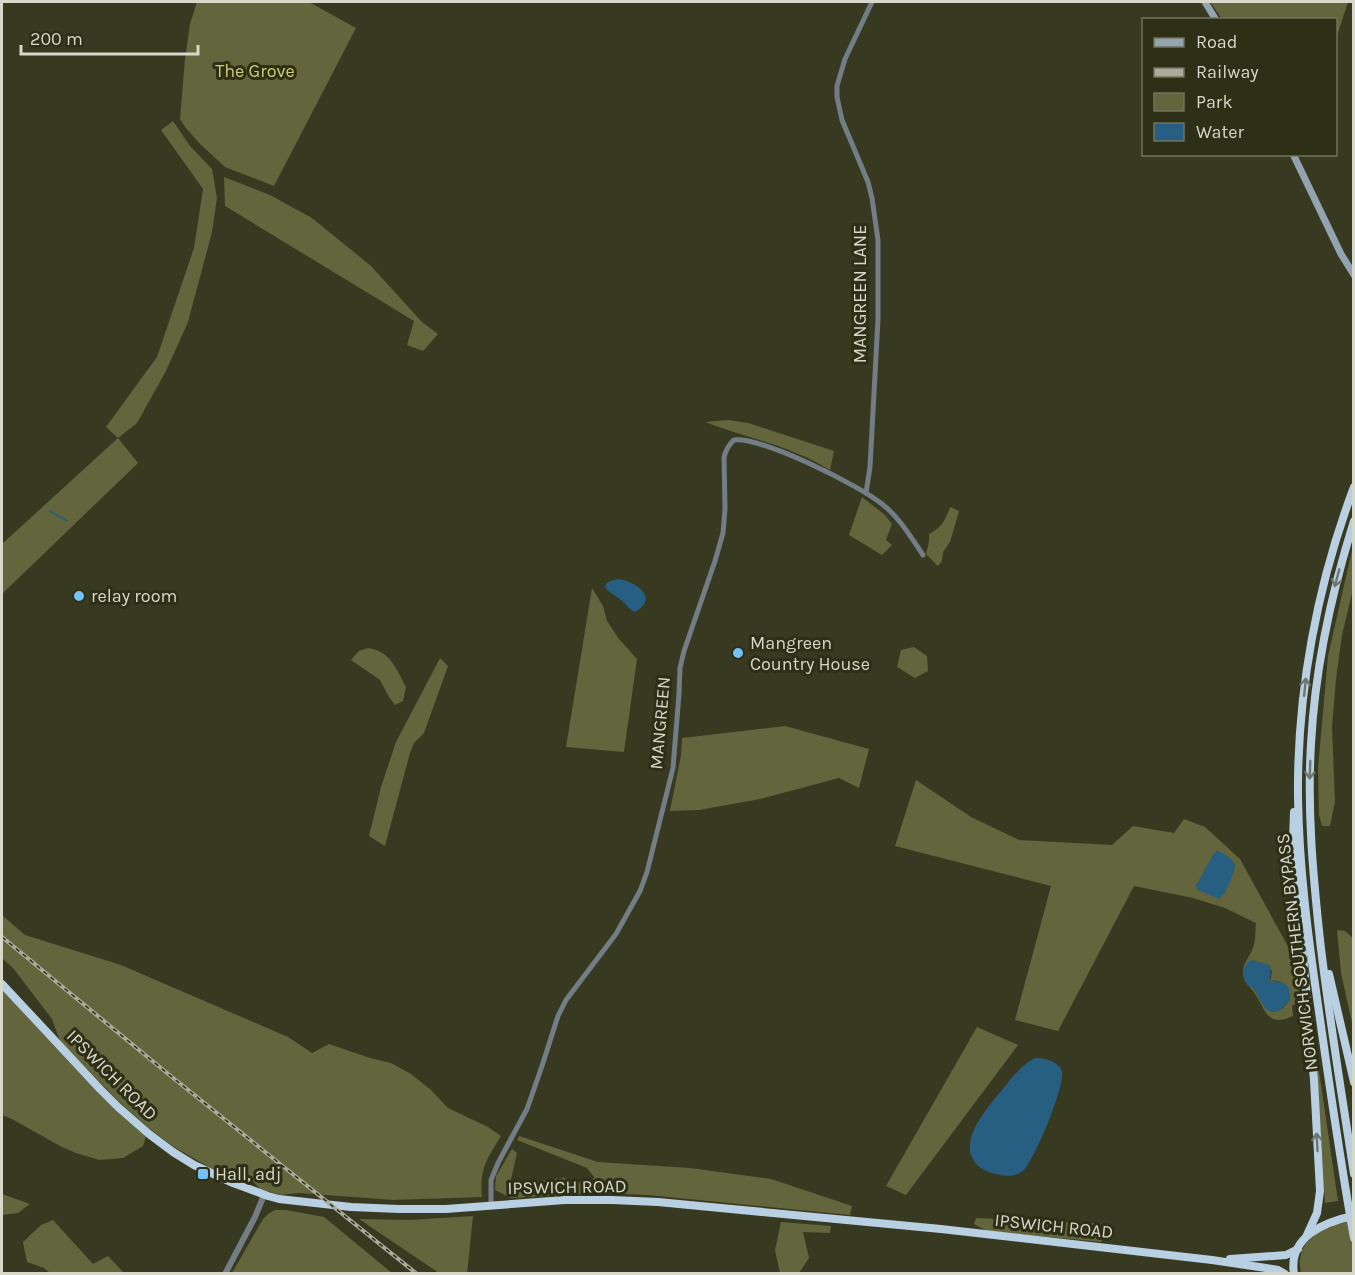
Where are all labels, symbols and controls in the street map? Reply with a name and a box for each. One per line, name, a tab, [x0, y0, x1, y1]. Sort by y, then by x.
scale bar	[21, 18, 198, 56]
legend	[1142, 18, 1337, 156]
text: 200 m	[30, 28, 83, 50]
text: Road	[1196, 31, 1237, 53]
park label: The Grove	[215, 60, 295, 82]
text: Railway	[1196, 61, 1259, 83]
text: Park	[1196, 91, 1233, 113]
text: Water	[1196, 121, 1244, 143]
street label: MANGREEN LANE	[849, 225, 871, 363]
one-way arrow	[1331, 568, 1343, 587]
place label: relay room	[91, 585, 177, 607]
marker: relay room	[72, 589, 86, 603]
place label: Mangreen Country House	[750, 632, 870, 675]
marker: Mangreen Country House	[731, 646, 745, 660]
street label: MANGREEN	[645, 676, 675, 770]
one-way arrow	[1300, 677, 1311, 697]
one-way arrow	[1304, 760, 1316, 780]
street label: NORWICH SOUTHERN BYPASS	[1272, 832, 1322, 1072]
street label: IPSWICH ROAD	[62, 1025, 162, 1125]
one-way arrow	[1311, 1133, 1322, 1153]
place label: Hall, adj	[215, 1163, 281, 1185]
marker: Hall, adj	[196, 1167, 210, 1181]
street label: IPSWICH ROAD	[507, 1175, 627, 1199]
street label: IPSWICH ROAD	[994, 1209, 1114, 1243]

